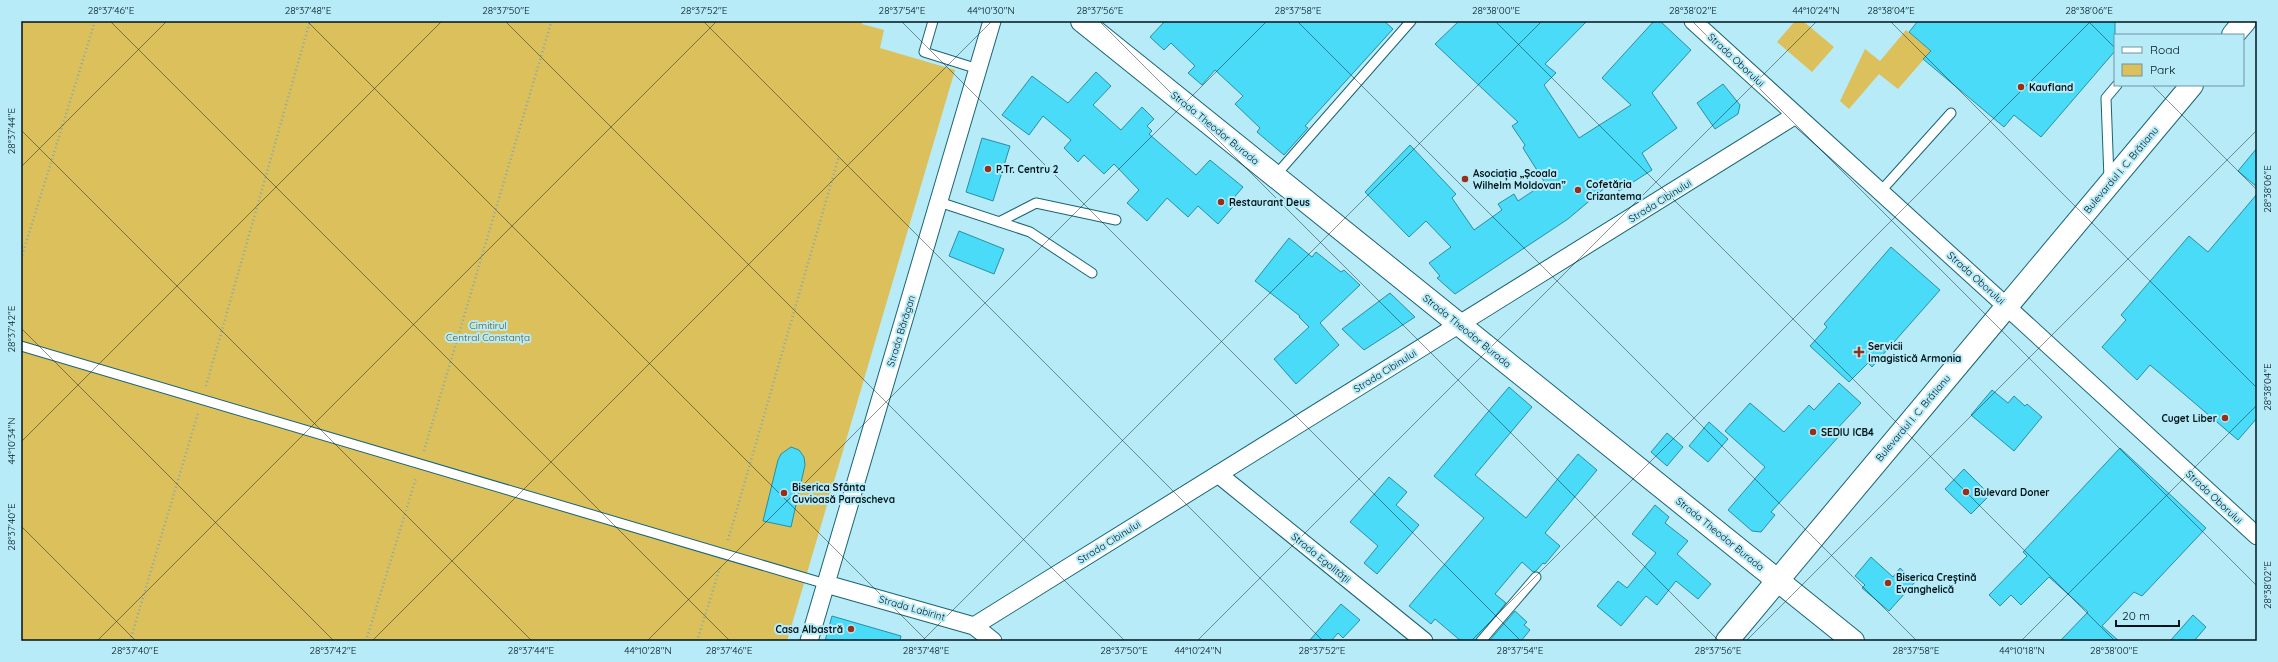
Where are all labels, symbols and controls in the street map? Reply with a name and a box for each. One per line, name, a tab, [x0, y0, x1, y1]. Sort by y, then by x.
text: 28°37'46"E	[88, 4, 135, 17]
text: 28°37'48"E	[285, 4, 332, 17]
text: 28°37'50"E	[482, 4, 530, 17]
text: 28°37'52"E	[680, 4, 728, 17]
text: 28°37'54"E	[879, 4, 926, 17]
text: 44°10'30"N	[967, 4, 1015, 17]
text: 28°37'56"E	[1077, 4, 1124, 17]
text: 28°37'58"E	[1275, 4, 1322, 17]
text: 28°38'00"E	[1472, 4, 1520, 17]
text: 28°38'02"E	[1669, 4, 1717, 17]
text: 44°10'24"N	[1792, 4, 1840, 17]
text: 28°38'04"E	[1867, 4, 1915, 17]
text: 28°38'06"E	[2065, 4, 2113, 17]
street label: Strada Oborului	[1705, 30, 1767, 90]
legend	[2114, 34, 2244, 86]
text: Road	[2150, 42, 2180, 57]
text: Park	[2150, 62, 2175, 77]
place label: Kaufland	[2029, 81, 2073, 94]
marker: Kaufland	[2016, 82, 2026, 92]
street label: Strada Theodor Burada	[1168, 88, 1262, 168]
text: 28°37'44"E	[5, 107, 18, 154]
street label: Bulevardul I. C. Brătianu	[2081, 124, 2161, 216]
place label: P.Tr. Centru 2	[996, 163, 1059, 176]
marker: P.Tr. Centru 2	[983, 164, 993, 174]
text: 28°38'06"E	[2261, 165, 2274, 213]
place label: Asociația „Școala Wilhelm Moldovan”	[1473, 167, 1566, 192]
marker: Asociația „Școala Wilhelm Moldovan”	[1460, 174, 1470, 184]
street label: Strada Cibinului	[1626, 176, 1694, 226]
place label: Cofetăria Crizantema	[1586, 178, 1642, 203]
marker: Cofetăria Crizantema	[1573, 185, 1583, 195]
place label: Restaurant Deus	[1229, 196, 1310, 209]
marker: Restaurant Deus	[1216, 197, 1226, 207]
street label: Strada Oborului	[1945, 249, 2007, 307]
street label: Strada Theodor Burada	[1420, 291, 1514, 371]
street label: Strada Bărăgan	[884, 294, 918, 368]
text: 28°37'42"E	[5, 305, 18, 352]
park label: Cimitirul Central Constanța	[446, 319, 530, 344]
place label: Servicii Imagistică Armonia	[1868, 340, 1961, 365]
street label: Strada Cibinului	[1351, 346, 1419, 396]
marker: Servicii Imagistică Armonia	[1853, 346, 1865, 358]
text: 28°38'04"E	[2261, 363, 2274, 411]
street label: Bulevardul I. C. Brătianu	[1873, 372, 1953, 464]
place label: Cuget Liber	[2161, 412, 2218, 425]
marker: Cuget Liber	[2220, 413, 2230, 423]
text: 44°10'34"N	[5, 417, 18, 465]
place label: SEDIU ICB4	[1821, 426, 1874, 439]
marker: SEDIU ICB4	[1808, 427, 1818, 437]
street label: Strada Oborului	[2183, 467, 2245, 527]
place label: Biserica Sfânta Cuvioasă Parascheva	[792, 481, 895, 506]
place label: Bulevard Doner	[1974, 486, 2050, 499]
marker: Bulevard Doner	[1961, 487, 1971, 497]
marker: Biserica Sfânta Cuvioasă Parascheva	[779, 488, 789, 498]
street label: Strada Theodor Burada	[1673, 494, 1767, 574]
text: 28°37'40"E	[5, 503, 18, 551]
street label: Strada Cibinului	[1075, 517, 1143, 567]
street label: Strada Egalității	[1289, 530, 1353, 586]
text: 28°38'02"E	[2261, 561, 2274, 609]
place label: Biserica Creștină Evanghelică	[1896, 571, 1976, 596]
marker: Biserica Creștină Evanghelică	[1883, 578, 1893, 588]
street label: Strada Labirint	[877, 592, 947, 624]
scale bar	[2116, 602, 2179, 628]
text: 20 m	[2122, 608, 2150, 623]
place label: Casa Albastră	[775, 623, 843, 636]
marker: Casa Albastră	[846, 624, 856, 634]
text: 28°37'40"E	[111, 644, 159, 657]
text: 28°37'42"E	[310, 644, 357, 657]
text: 28°37'44"E	[508, 644, 555, 657]
text: 44°10'28"N	[624, 644, 672, 657]
text: 28°37'46"E	[706, 644, 753, 657]
text: 28°37'48"E	[903, 644, 950, 657]
text: 28°37'50"E	[1100, 644, 1148, 657]
text: 44°10'24"N	[1174, 644, 1222, 657]
text: 28°37'52"E	[1298, 644, 1346, 657]
text: 28°37'54"E	[1497, 644, 1544, 657]
text: 28°37'56"E	[1695, 644, 1742, 657]
text: 28°37'58"E	[1893, 644, 1940, 657]
text: 44°10'18"N	[1999, 644, 2045, 657]
text: 28°38'00"E	[2090, 644, 2138, 657]

